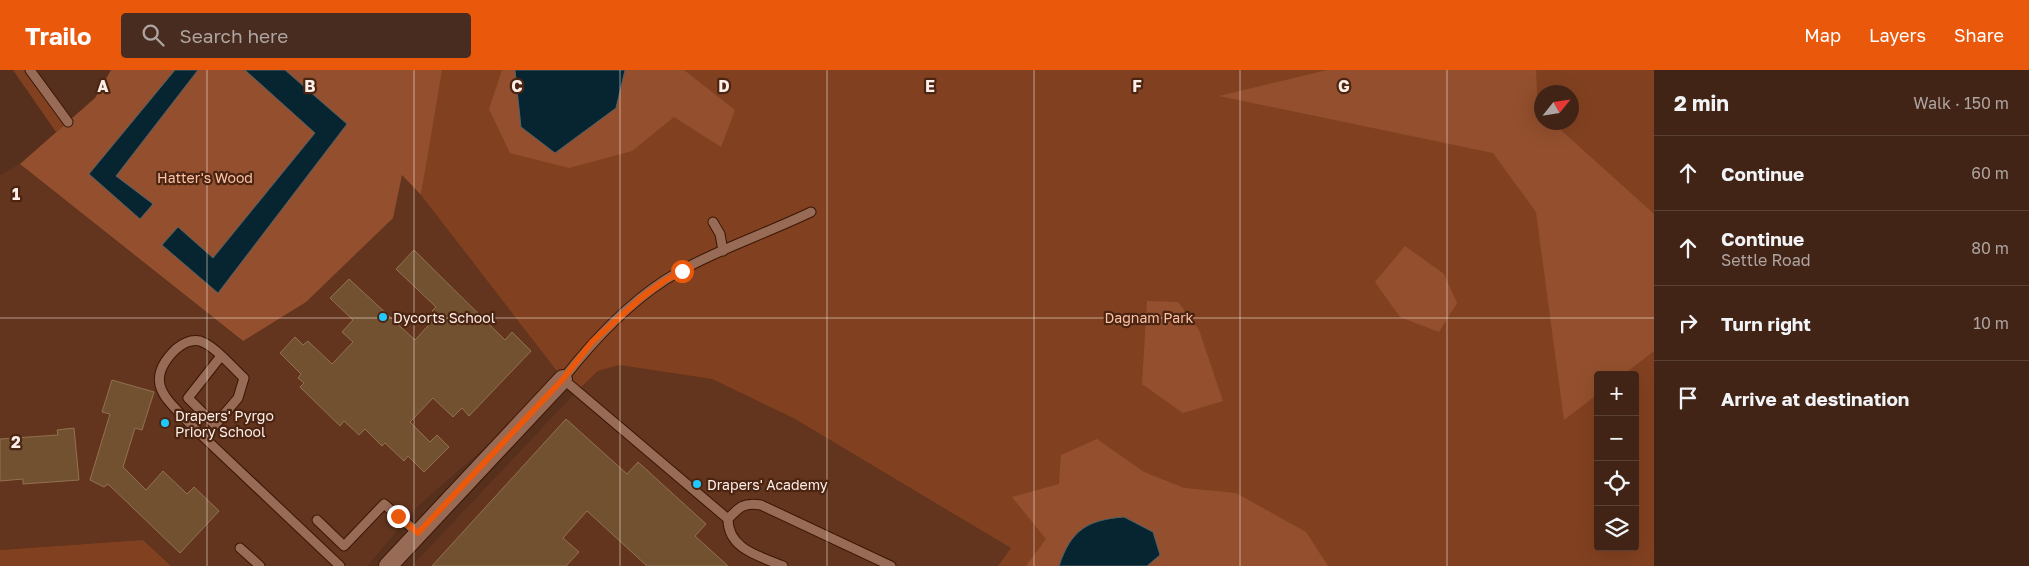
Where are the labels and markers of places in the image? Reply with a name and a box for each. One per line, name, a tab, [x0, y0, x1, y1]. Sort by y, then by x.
place label: Dycorts School	[393, 309, 495, 326]
marker: Dycorts School	[377, 311, 389, 323]
place label: Drapers' Pyrgo Priory School	[175, 407, 274, 440]
marker: Drapers' Pyrgo Priory School	[159, 417, 171, 429]
place label: Drapers' Academy	[707, 476, 828, 493]
marker: Drapers' Academy	[691, 478, 703, 490]

